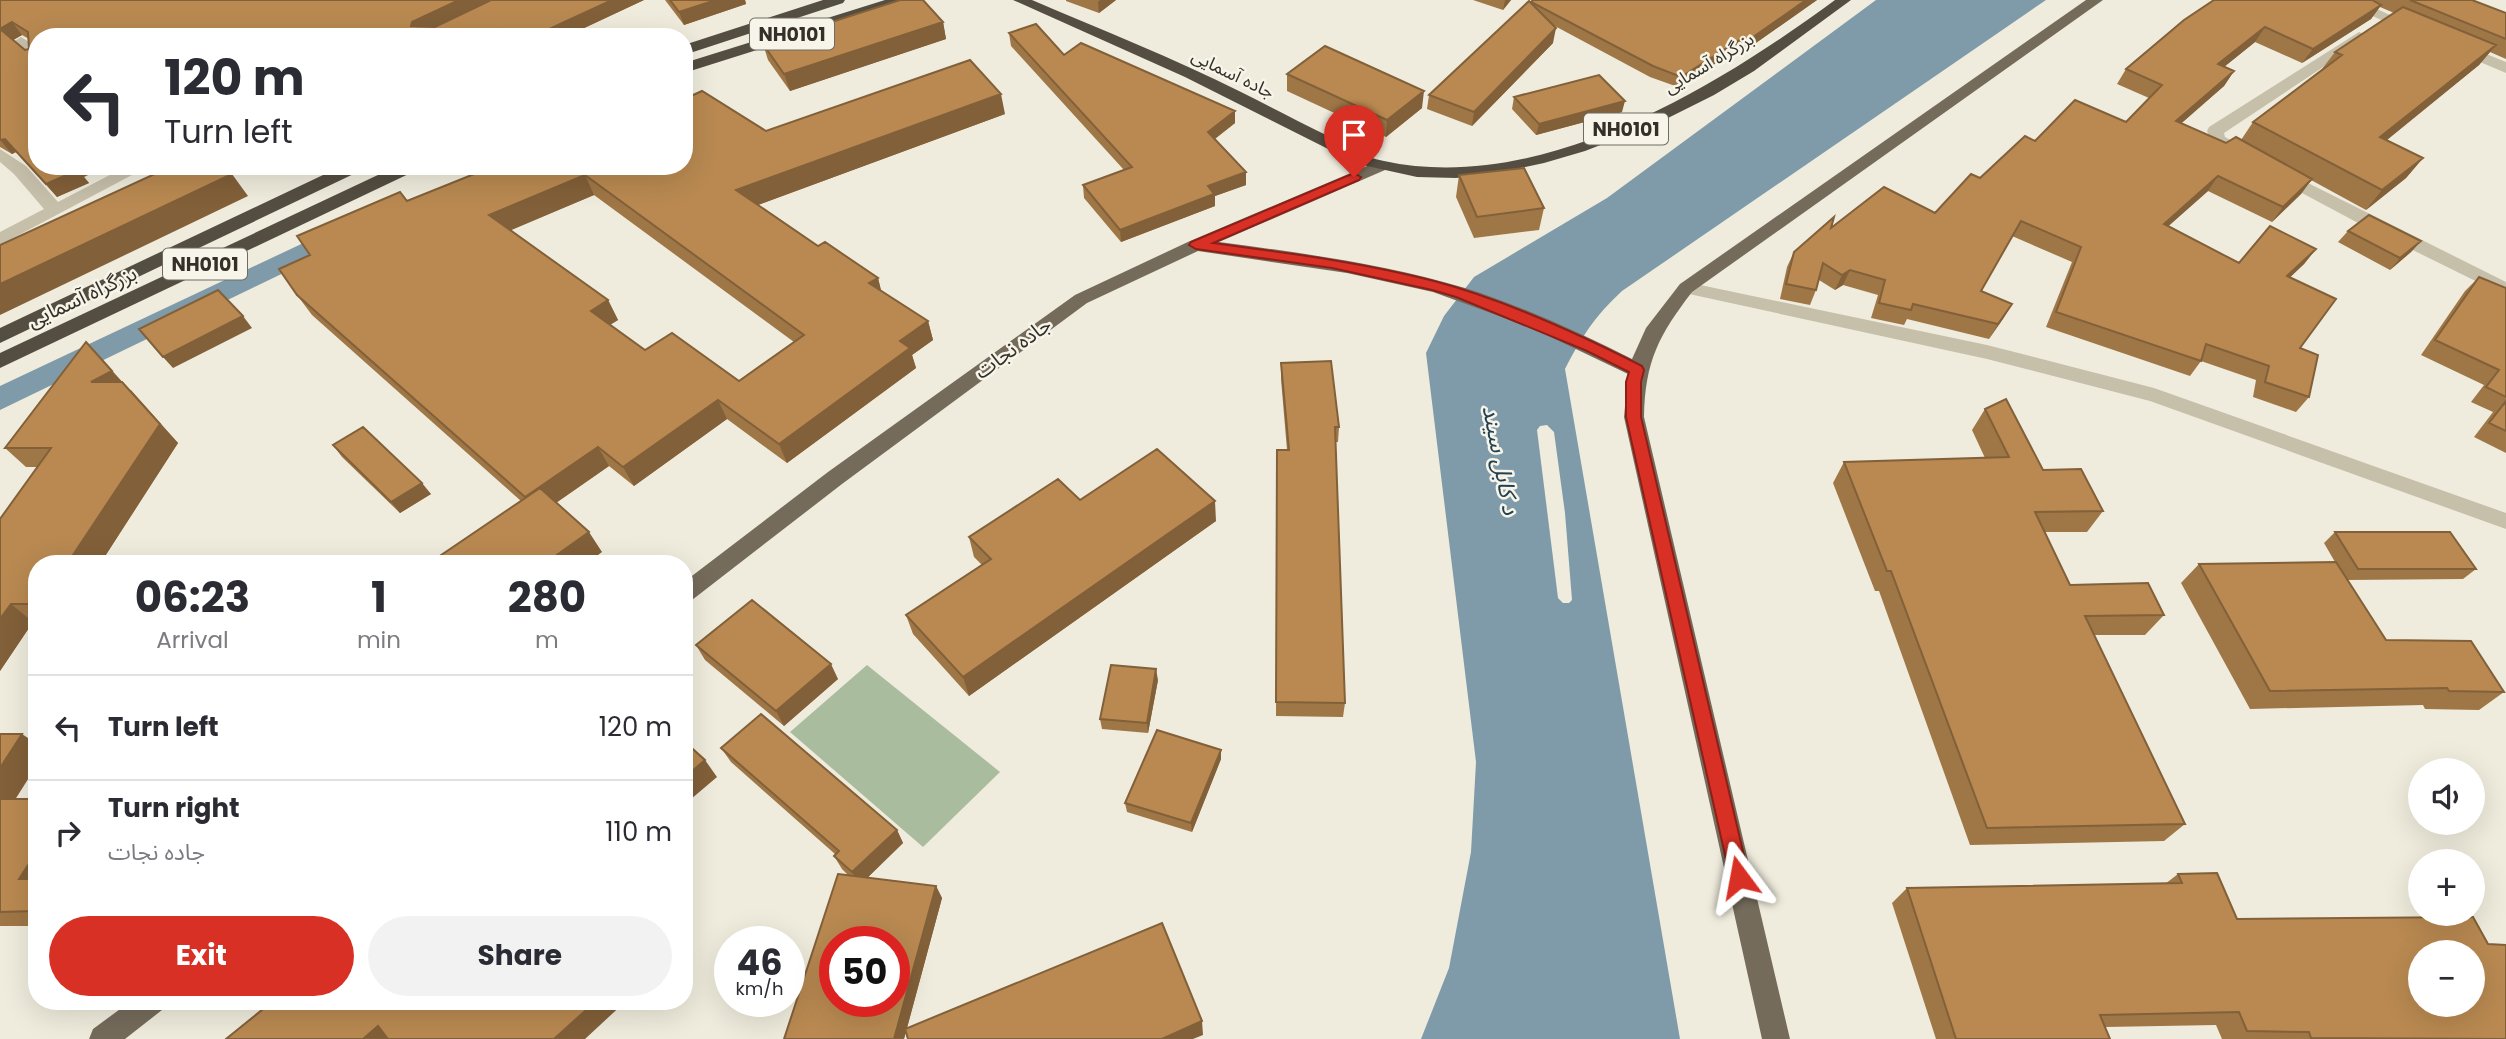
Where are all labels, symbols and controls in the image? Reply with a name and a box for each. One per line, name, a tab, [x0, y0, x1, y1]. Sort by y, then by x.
road number: NH0101	[750, 18, 834, 50]
street label: بزرگراه آسمایی	[1659, 26, 1758, 99]
street label: جاده آسمایی	[1188, 43, 1279, 104]
text: 120 m	[164, 44, 305, 112]
icon: left	[49, 56, 140, 147]
pin	[1324, 105, 1384, 177]
text: Turn left	[164, 109, 293, 154]
road number: NH0101	[1584, 113, 1668, 144]
icon: arrive	[1335, 116, 1373, 154]
road number: NH0101	[163, 248, 247, 280]
street label: بزرگراه آسمایی	[22, 259, 141, 335]
street label: جاده نجات	[968, 310, 1057, 385]
water label: د کابل سيند	[1475, 403, 1527, 518]
text: 06:23	[135, 568, 250, 627]
text: 1	[371, 568, 387, 627]
text: 280	[508, 568, 586, 627]
text: Arrival	[156, 624, 229, 656]
text: min	[357, 624, 401, 656]
text: m	[535, 624, 559, 656]
icon: left	[49, 709, 87, 747]
text: Turn left	[108, 709, 219, 745]
text: 120 m	[599, 709, 672, 745]
map controls	[2408, 758, 2485, 1017]
button: sound	[2408, 758, 2485, 835]
text: Turn right	[108, 790, 240, 826]
icon: right	[49, 814, 87, 852]
text: 110 m	[605, 814, 672, 850]
text: جاده نجات	[108, 836, 205, 868]
position arrow	[1702, 840, 1776, 914]
button: +	[2408, 849, 2485, 926]
button: Exit	[49, 916, 354, 996]
button: Share	[368, 916, 672, 996]
speed limit sign: 50	[819, 926, 910, 1017]
text: 46	[737, 938, 783, 987]
button: −	[2408, 940, 2485, 1017]
text: km/h	[736, 976, 783, 1001]

